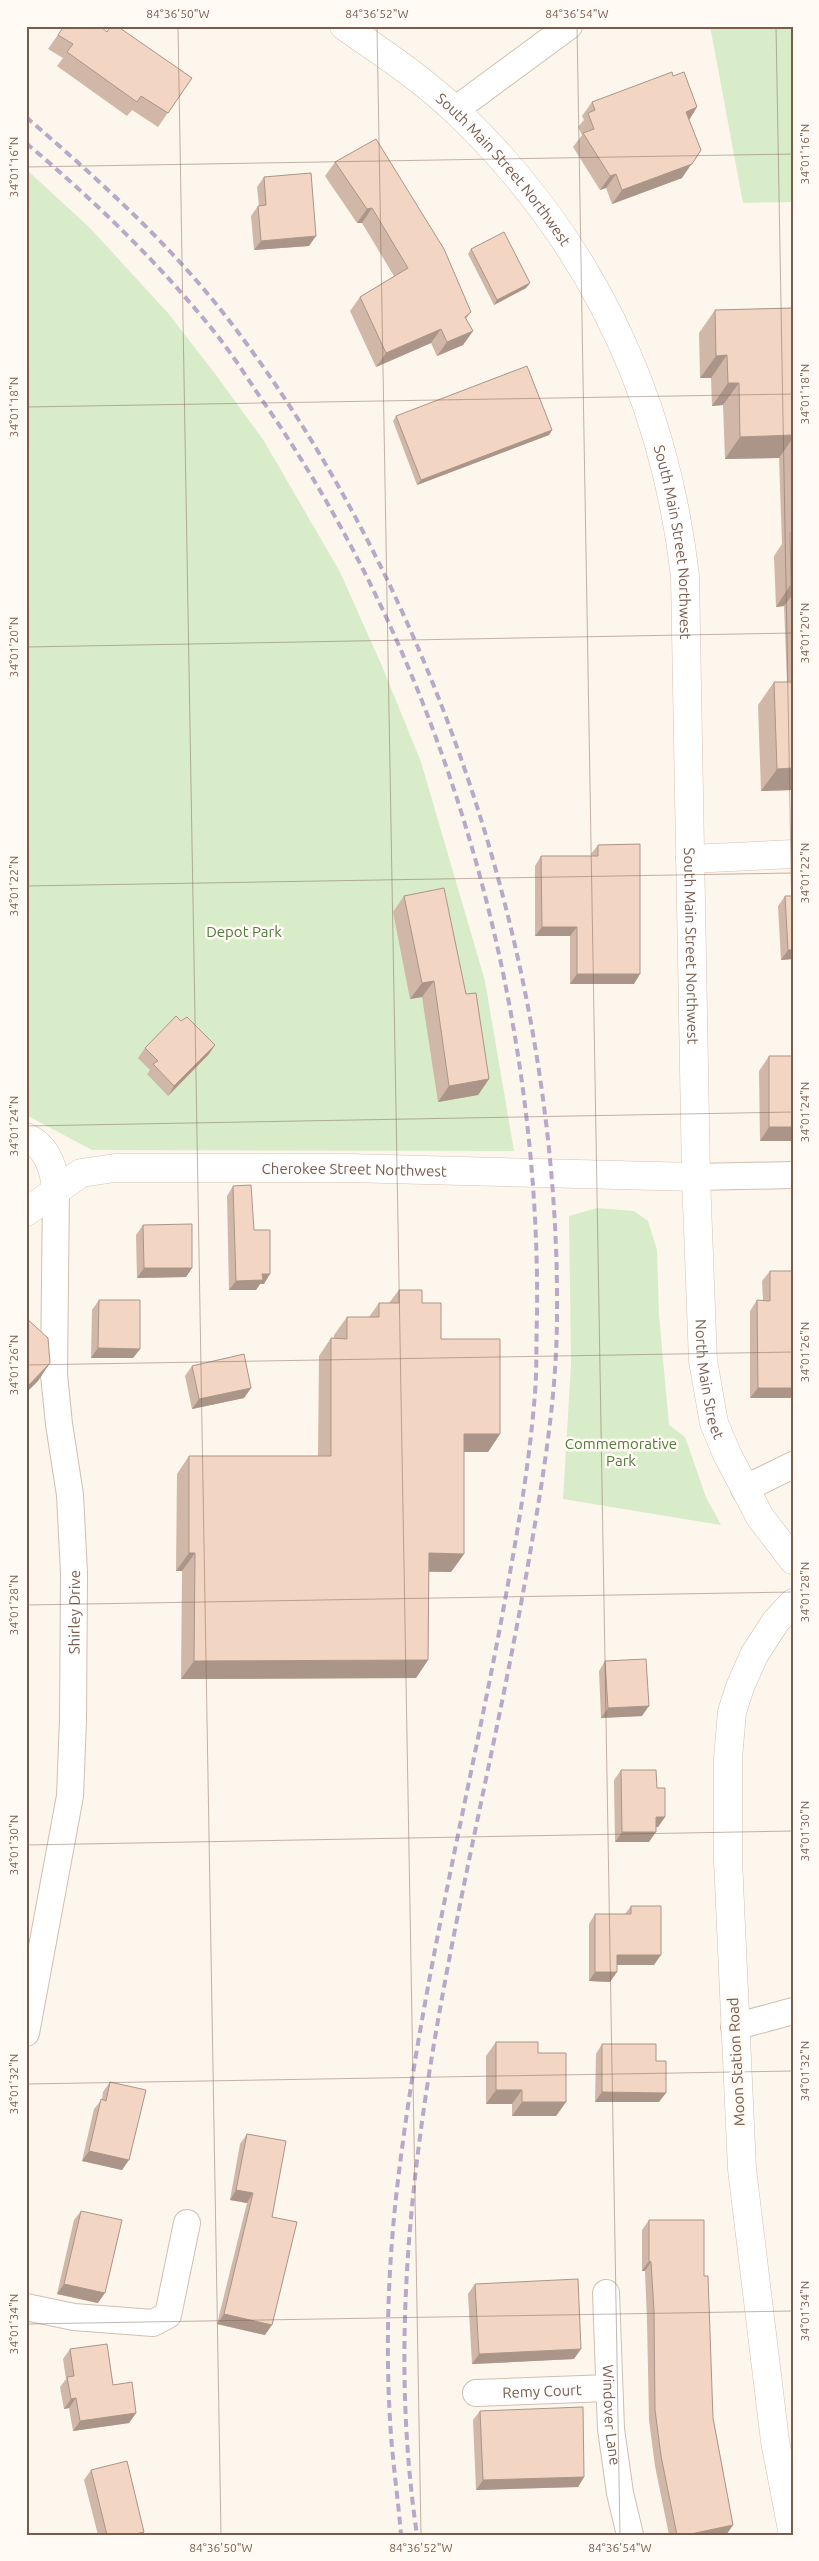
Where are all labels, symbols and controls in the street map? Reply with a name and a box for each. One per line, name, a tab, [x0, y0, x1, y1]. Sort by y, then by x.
text: 84°36'50"W	[146, 7, 210, 20]
text: 84°36'52"W	[345, 7, 409, 20]
text: 84°36'54"W	[545, 7, 609, 20]
street label: South Main Street Northwest	[433, 89, 575, 249]
text: 34°01'16"N	[798, 124, 811, 184]
text: 34°01'16"N	[7, 137, 20, 197]
text: 34°01'18"N	[798, 364, 811, 424]
text: 34°01'18"N	[7, 377, 20, 437]
street label: South Main Street Northwest	[651, 443, 695, 640]
text: 34°01'20"N	[798, 603, 811, 663]
text: 34°01'20"N	[7, 617, 20, 677]
text: 34°01'22"N	[798, 843, 811, 903]
street label: South Main Street Northwest	[681, 847, 702, 1045]
text: 34°01'22"N	[7, 856, 20, 916]
park label: Depot Park	[206, 923, 282, 940]
text: 34°01'24"N	[798, 1082, 811, 1142]
text: 34°01'24"N	[7, 1096, 20, 1156]
street label: Cherokee Street Northwest	[262, 1160, 447, 1179]
street label: North Main Street	[693, 1319, 728, 1442]
text: 34°01'26"N	[798, 1322, 811, 1382]
text: 34°01'26"N	[7, 1335, 20, 1395]
park label: Commemorative Park	[565, 1435, 677, 1469]
text: 34°01'28"N	[798, 1562, 811, 1622]
street label: Shirley Drive	[65, 1570, 83, 1654]
text: 34°01'28"N	[7, 1575, 20, 1635]
text: 34°01'30"N	[798, 1801, 811, 1861]
text: 34°01'30"N	[7, 1815, 20, 1875]
street label: Moon Station Road	[724, 1997, 748, 2127]
text: 34°01'32"N	[798, 2041, 811, 2101]
text: 34°01'32"N	[7, 2054, 20, 2114]
text: 34°01'34"N	[798, 2281, 811, 2341]
text: 34°01'34"N	[7, 2294, 20, 2354]
street label: Windover Lane	[600, 2364, 624, 2466]
street label: Remy Court	[502, 2381, 582, 2401]
text: 84°36'50"W	[189, 2541, 253, 2554]
text: 84°36'52"W	[389, 2541, 453, 2554]
text: 84°36'54"W	[588, 2541, 652, 2554]

